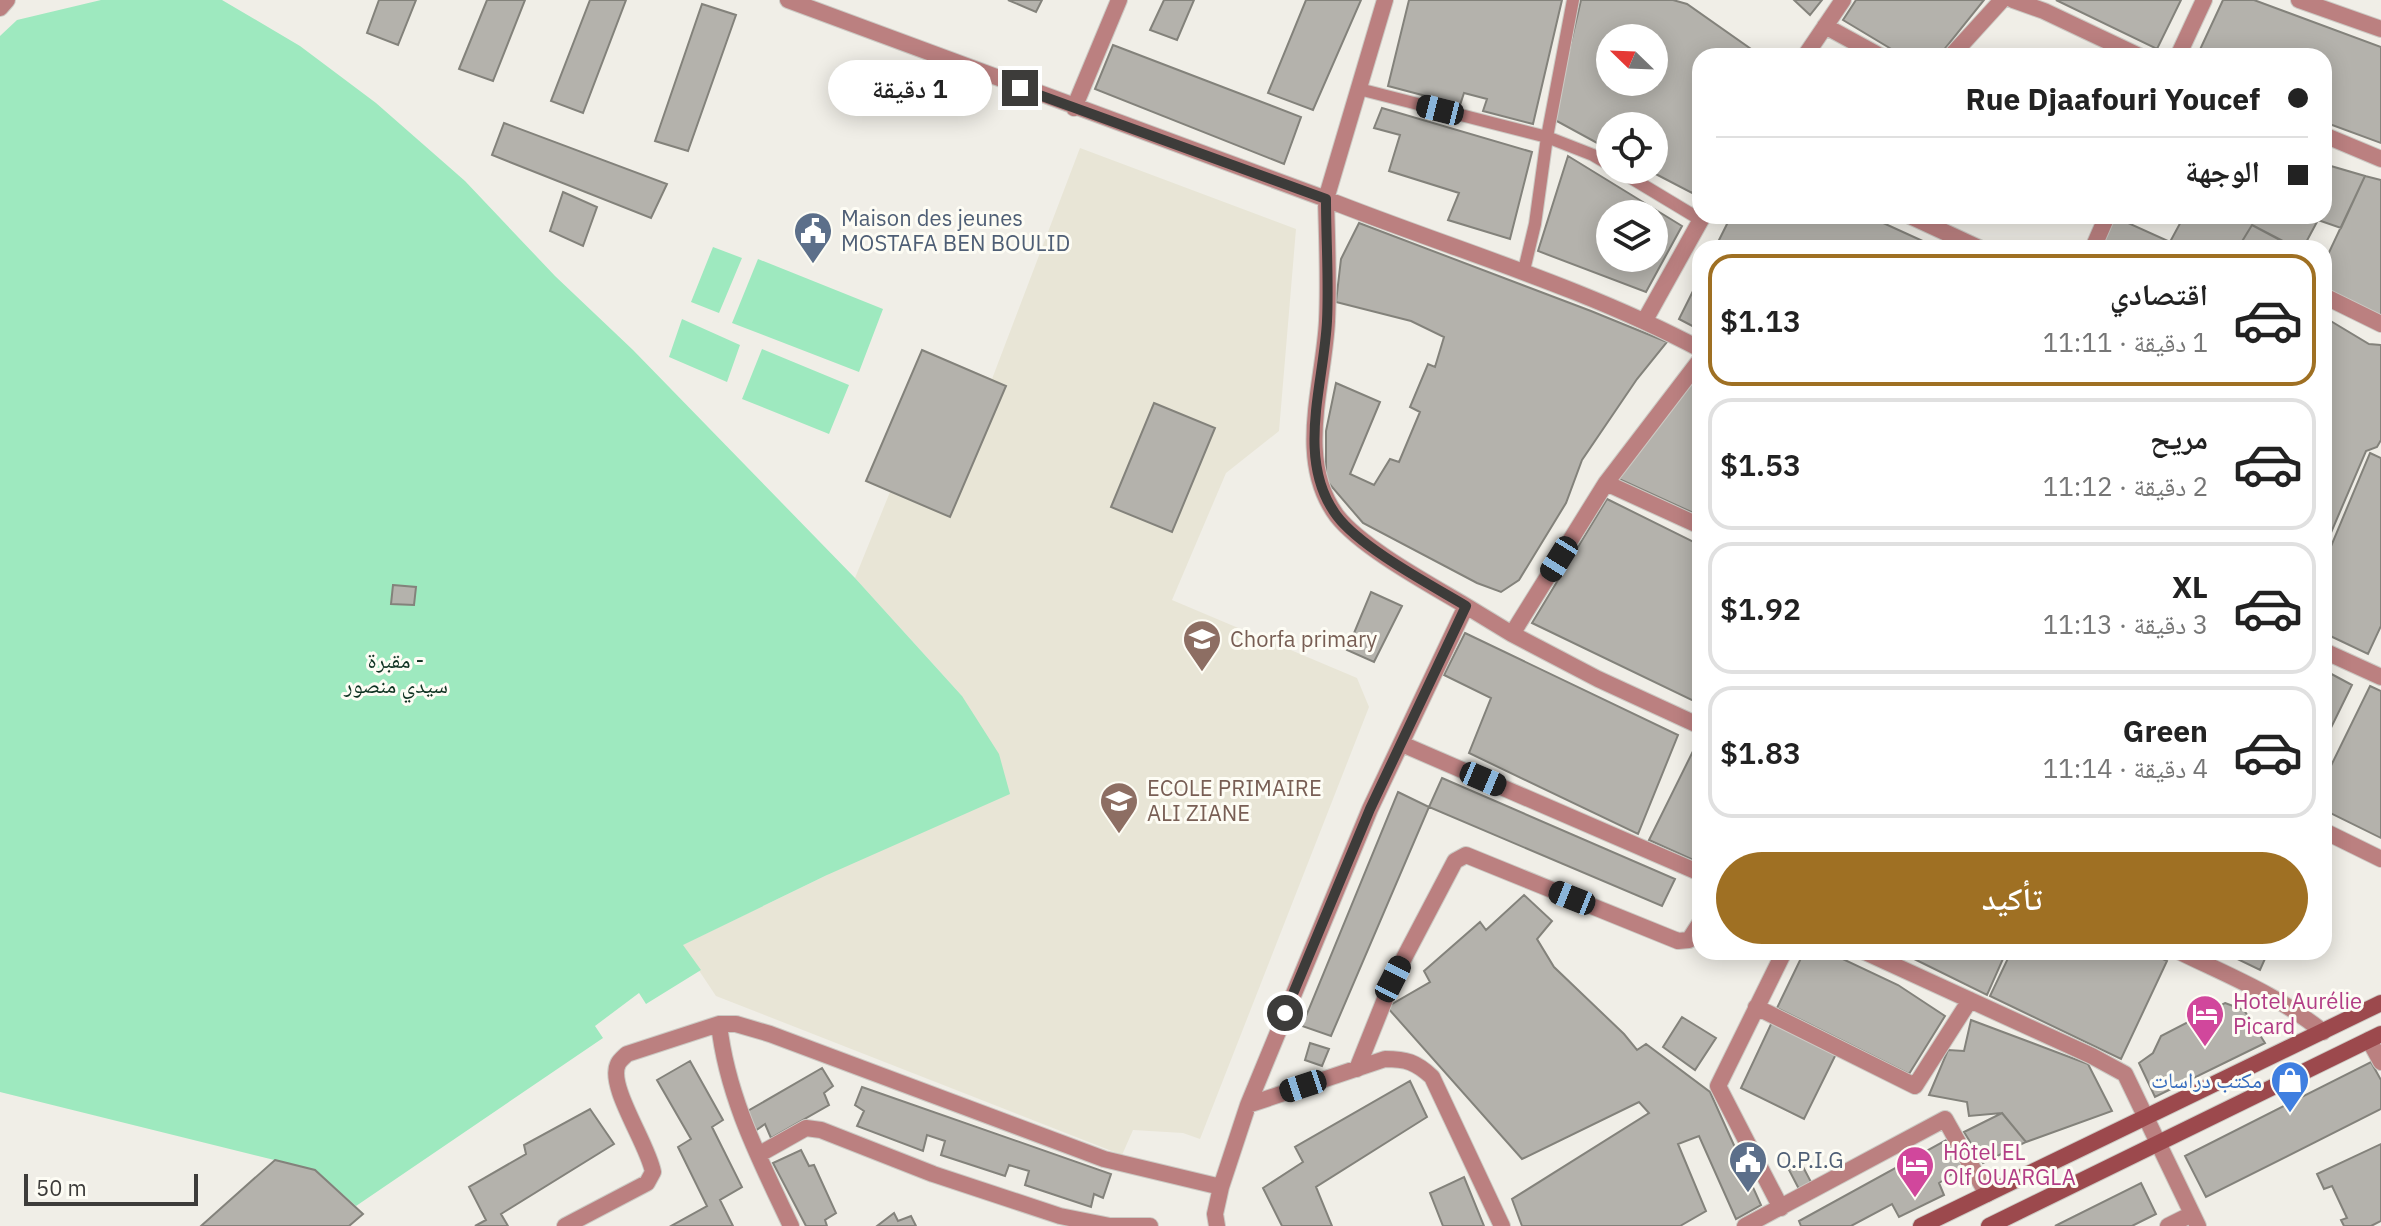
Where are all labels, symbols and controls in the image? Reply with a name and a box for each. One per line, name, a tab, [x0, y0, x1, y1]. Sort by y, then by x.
north arrow	[1596, 24, 1668, 96]
map controls	[1596, 24, 1668, 272]
callout: 1 دقيقة	[828, 60, 992, 116]
route end	[1002, 70, 1038, 106]
text: 1 دقيقة	[872, 71, 948, 105]
text: Rue Djaafouri Youcef	[1966, 79, 2260, 118]
car	[1414, 93, 1466, 127]
button: locate	[1596, 112, 1668, 184]
text: الوجهة	[2185, 151, 2260, 190]
button: layers	[1596, 200, 1668, 272]
place label: Maison des jeunes MOSTAFA BEN BOULID	[841, 203, 1070, 257]
public building icon: Maison des jeunes MOSTAFA BEN BOULID	[792, 210, 834, 265]
text: اقتصادي	[2110, 274, 2208, 313]
icon: car	[2232, 284, 2304, 356]
text: $1.13	[1720, 301, 1801, 340]
text: 1 دقيقة · 11:11	[2043, 325, 2208, 359]
text: مريح	[2150, 418, 2208, 457]
icon: car	[2232, 428, 2304, 500]
text: $1.53	[1720, 445, 1801, 484]
text: 2 دقيقة · 11:12	[2043, 469, 2208, 503]
car	[1536, 532, 1582, 586]
text: XL	[2172, 567, 2208, 606]
icon: car	[2232, 572, 2304, 644]
text: $1.92	[1720, 589, 1801, 628]
text: 3 دقيقة · 11:13	[2043, 607, 2208, 641]
school or university icon: Chorfa primary	[1181, 618, 1223, 673]
place label: Chorfa primary	[1230, 624, 1377, 653]
park label: مقبرة - سيدي منصور	[343, 645, 448, 703]
text: Green	[2123, 711, 2208, 750]
icon: car	[2232, 716, 2304, 788]
text: $1.83	[1720, 733, 1801, 772]
text: 4 دقيقة · 11:14	[2043, 751, 2208, 785]
car	[1456, 759, 1510, 799]
place label: ECOLE PRIMAIRE ALI ZIANE	[1147, 773, 1322, 827]
school or university icon: ECOLE PRIMAIRE ALI ZIANE	[1098, 780, 1140, 835]
button: تأكيد	[1716, 852, 2308, 944]
car	[1545, 878, 1599, 918]
car	[1371, 952, 1415, 1006]
place label: Hotel Aurélie Picard	[2233, 986, 2362, 1040]
hotel icon: Hotel Aurélie Picard	[2184, 993, 2226, 1048]
route start	[1267, 995, 1303, 1031]
shop icon: مكتب دراسات	[2269, 1059, 2311, 1114]
place label: مكتب دراسات	[2151, 1065, 2262, 1094]
car	[1276, 1067, 1330, 1105]
place label: Hôtel EL Olf OUARGLA	[1943, 1137, 2076, 1191]
public building icon: O.P.I.G	[1727, 1139, 1769, 1194]
hotel icon: Hôtel EL Olf OUARGLA	[1894, 1144, 1936, 1199]
place label: O.P.I.G	[1776, 1145, 1843, 1174]
scale bar	[24, 1170, 198, 1206]
text: 50 m	[36, 1173, 87, 1202]

